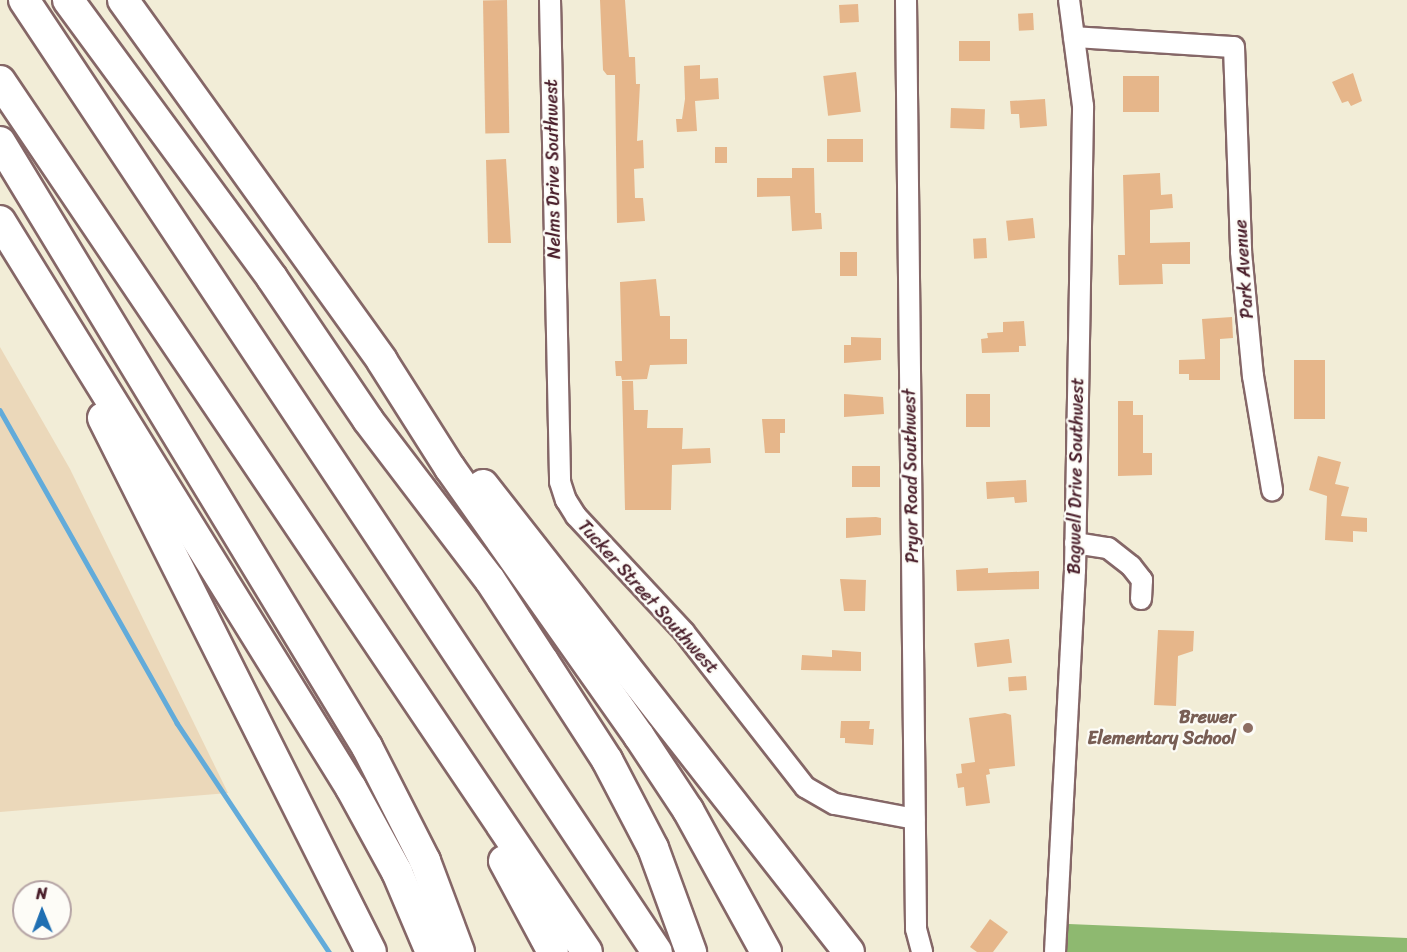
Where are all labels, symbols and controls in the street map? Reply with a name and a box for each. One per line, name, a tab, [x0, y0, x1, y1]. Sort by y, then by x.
street label: Nelms Drive Southwest	[541, 77, 565, 261]
street label: Park Avenue	[1230, 219, 1258, 319]
street label: Bagwell Drive Southwest	[1063, 378, 1089, 574]
street label: Pryor Road Southwest	[899, 387, 923, 565]
street label: Tucker Street Southwest	[573, 516, 723, 678]
place label: Brewer Elementary School	[1087, 707, 1236, 750]
marker: Brewer Elementary School	[1241, 721, 1255, 735]
text: N	[36, 879, 48, 908]
north arrow	[12, 880, 72, 940]

